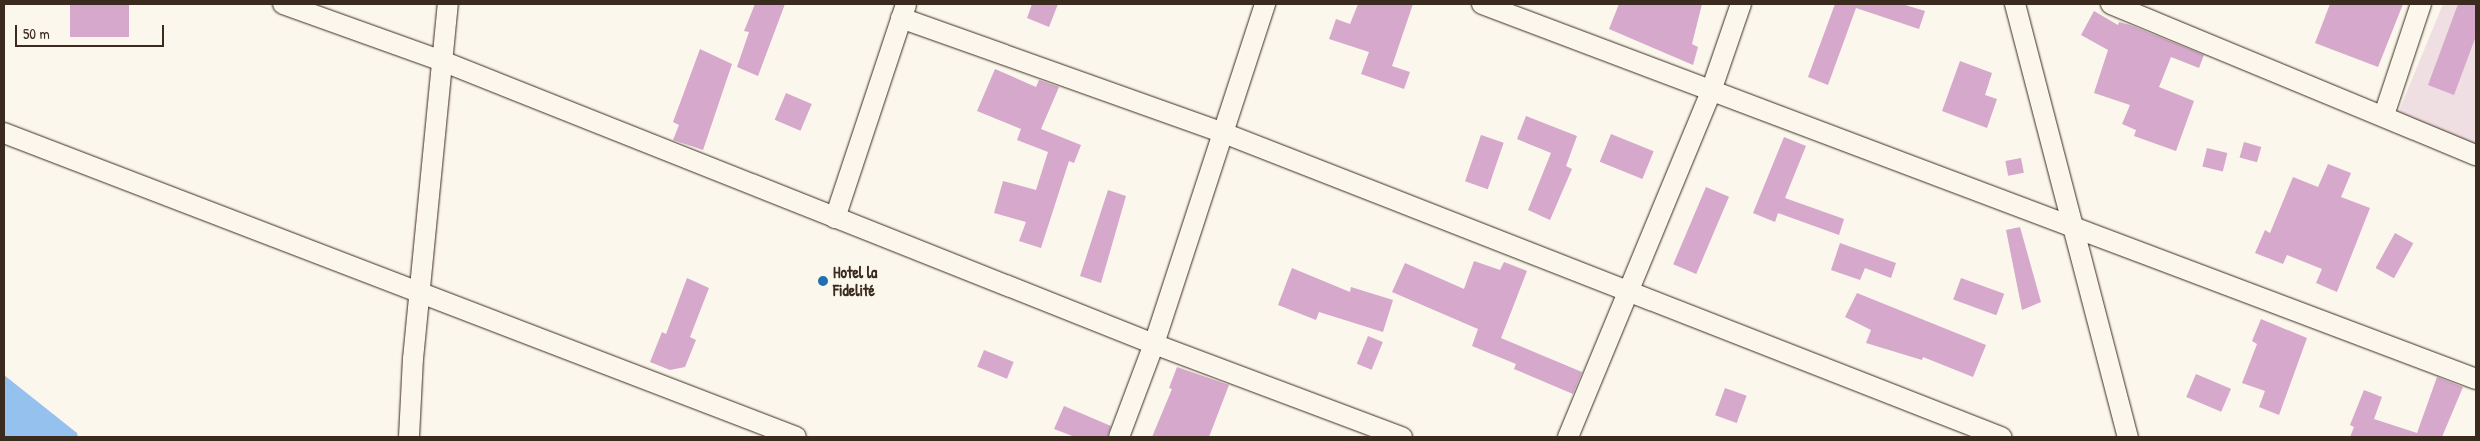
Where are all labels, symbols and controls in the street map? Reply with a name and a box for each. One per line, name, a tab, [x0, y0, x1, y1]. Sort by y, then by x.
scale bar	[18, 15, 166, 47]
text: 50 m	[23, 23, 50, 44]
place label: Hotel la Fidelité	[833, 262, 877, 300]
marker: Hotel la Fidelité	[817, 275, 829, 287]

